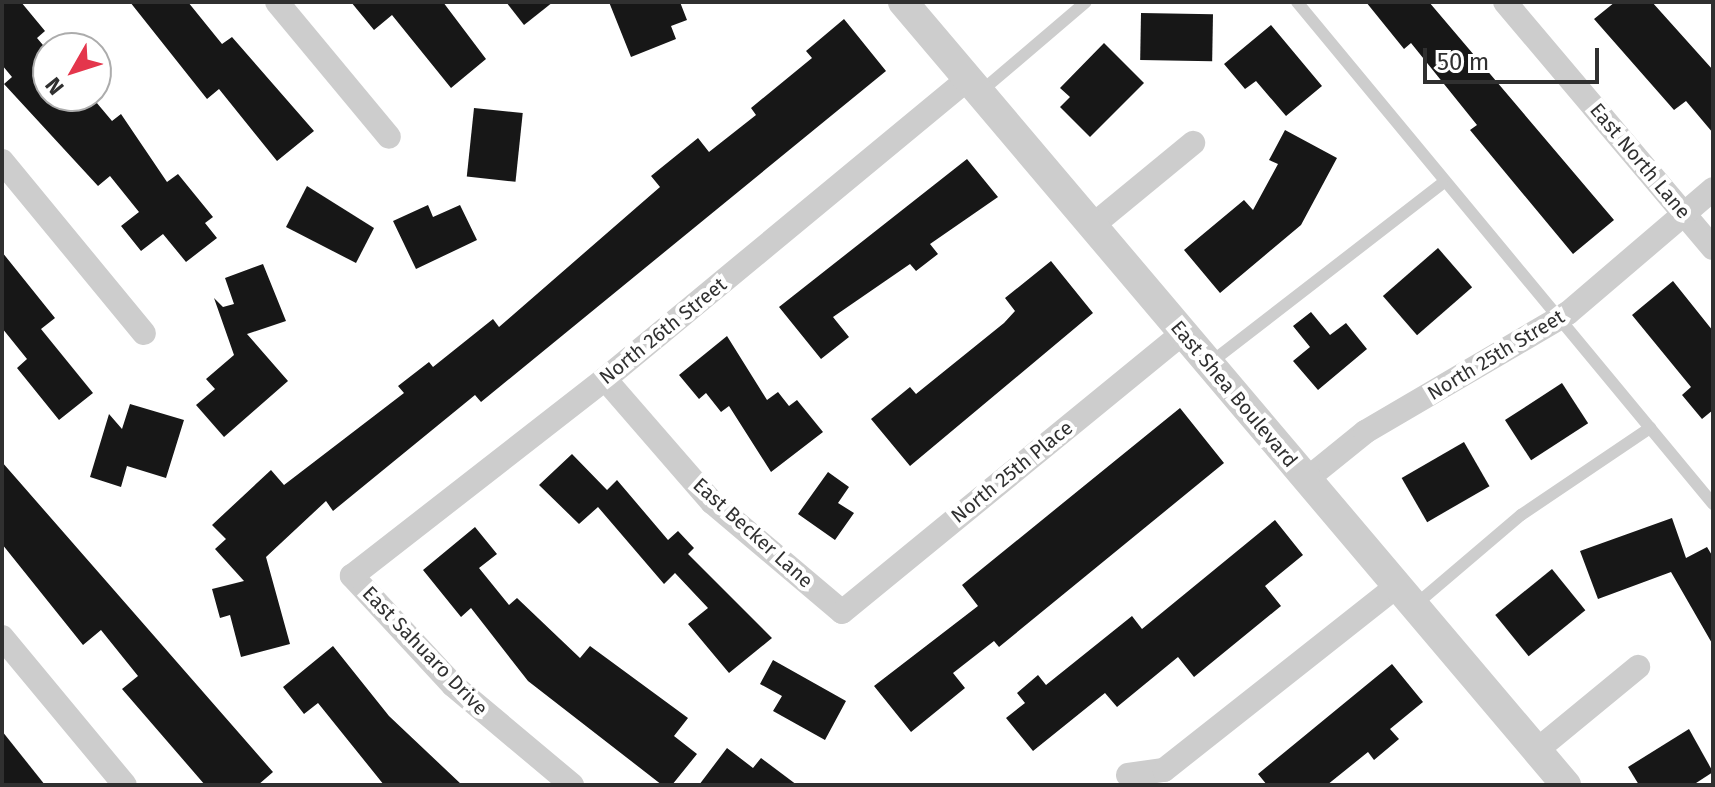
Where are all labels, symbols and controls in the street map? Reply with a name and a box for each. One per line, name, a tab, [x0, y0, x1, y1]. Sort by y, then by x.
north arrow	[32, 32, 112, 112]
scale bar	[1427, 32, 1603, 82]
text: 50 m	[1437, 48, 1489, 76]
text: N	[39, 72, 70, 100]
street label: East North Lane	[1585, 98, 1695, 224]
street label: North 26th Street	[595, 272, 731, 390]
street label: North 25th Street	[1423, 305, 1569, 405]
street label: East Shea Boulevard	[1166, 316, 1302, 472]
street label: North 25th Place	[946, 416, 1078, 528]
street label: East Becker Lane	[688, 473, 818, 593]
street label: East Sahuaro Drive	[357, 582, 493, 720]

